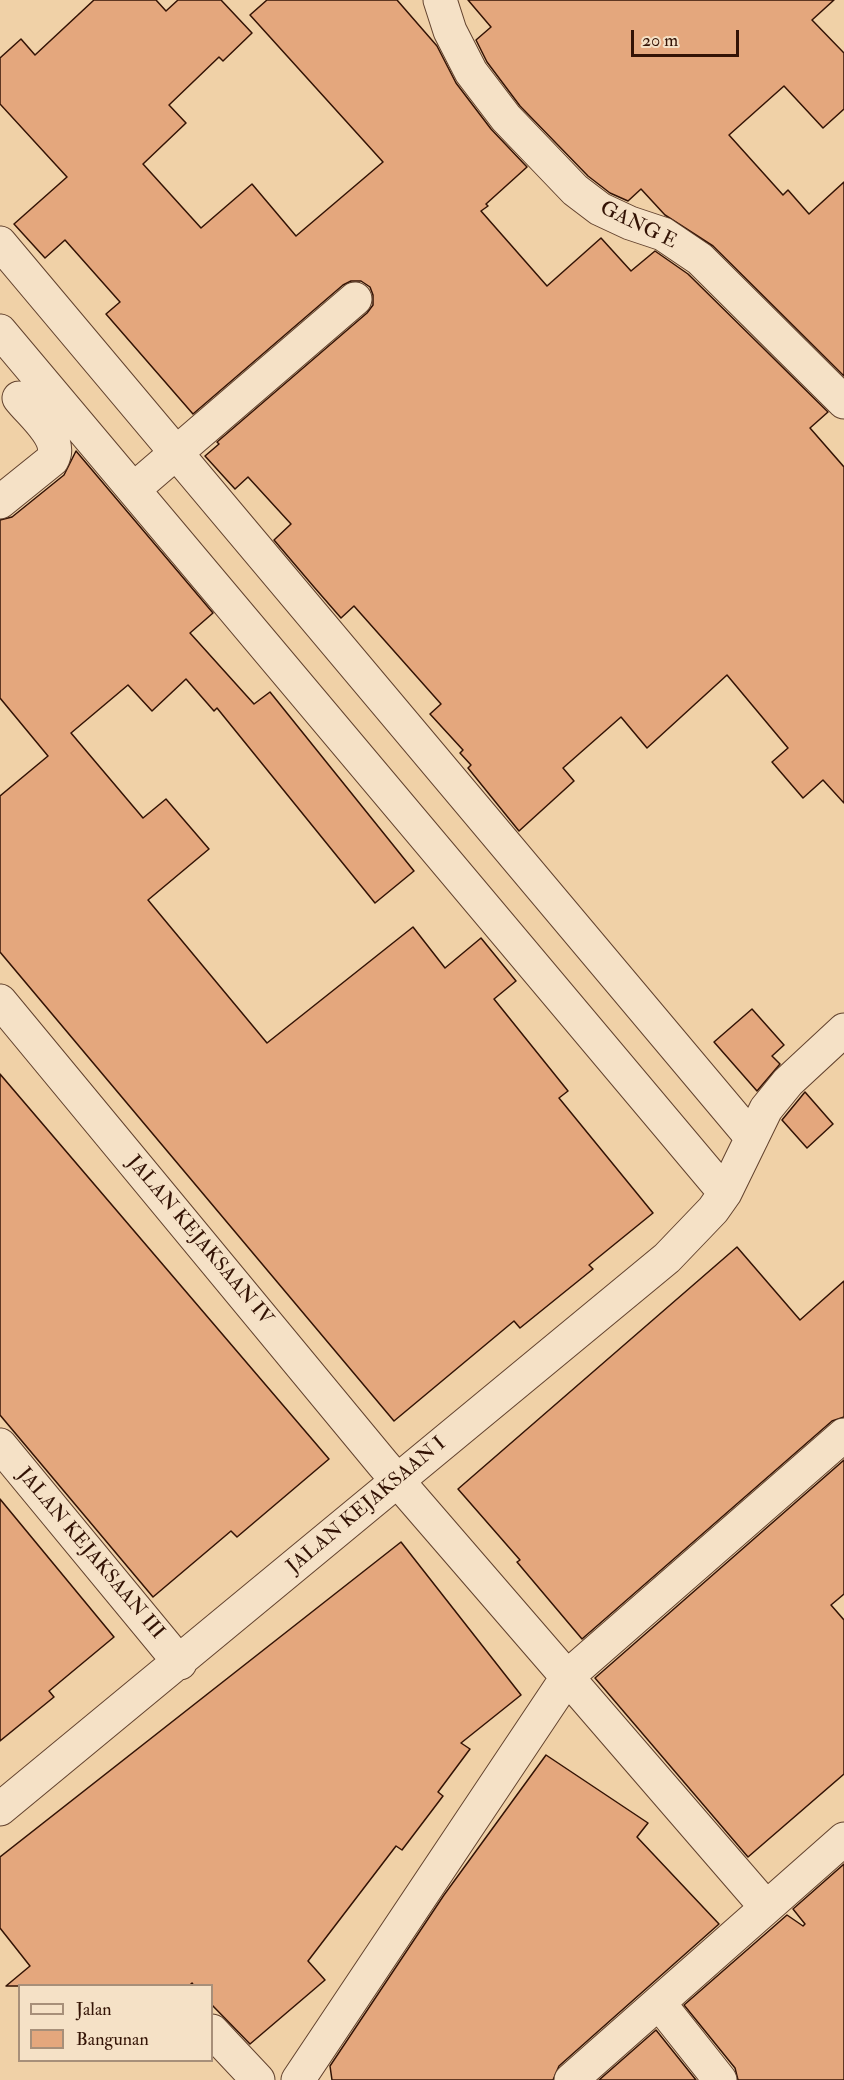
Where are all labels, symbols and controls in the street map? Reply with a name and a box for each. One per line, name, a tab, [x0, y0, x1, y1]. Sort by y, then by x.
scale bar	[634, 18, 742, 56]
text: 20 m	[642, 29, 678, 52]
street label: GANG E	[596, 197, 680, 255]
street label: JALAN KEJAKSAAN IV	[121, 1151, 277, 1331]
street label: JALAN KEJAKSAAN I	[283, 1432, 451, 1580]
street label: JALAN KEJAKSAAN III	[11, 1463, 169, 1645]
legend	[18, 1984, 213, 2062]
text: Jalan	[76, 1998, 112, 2021]
text: Bangunan	[76, 2028, 149, 2051]

